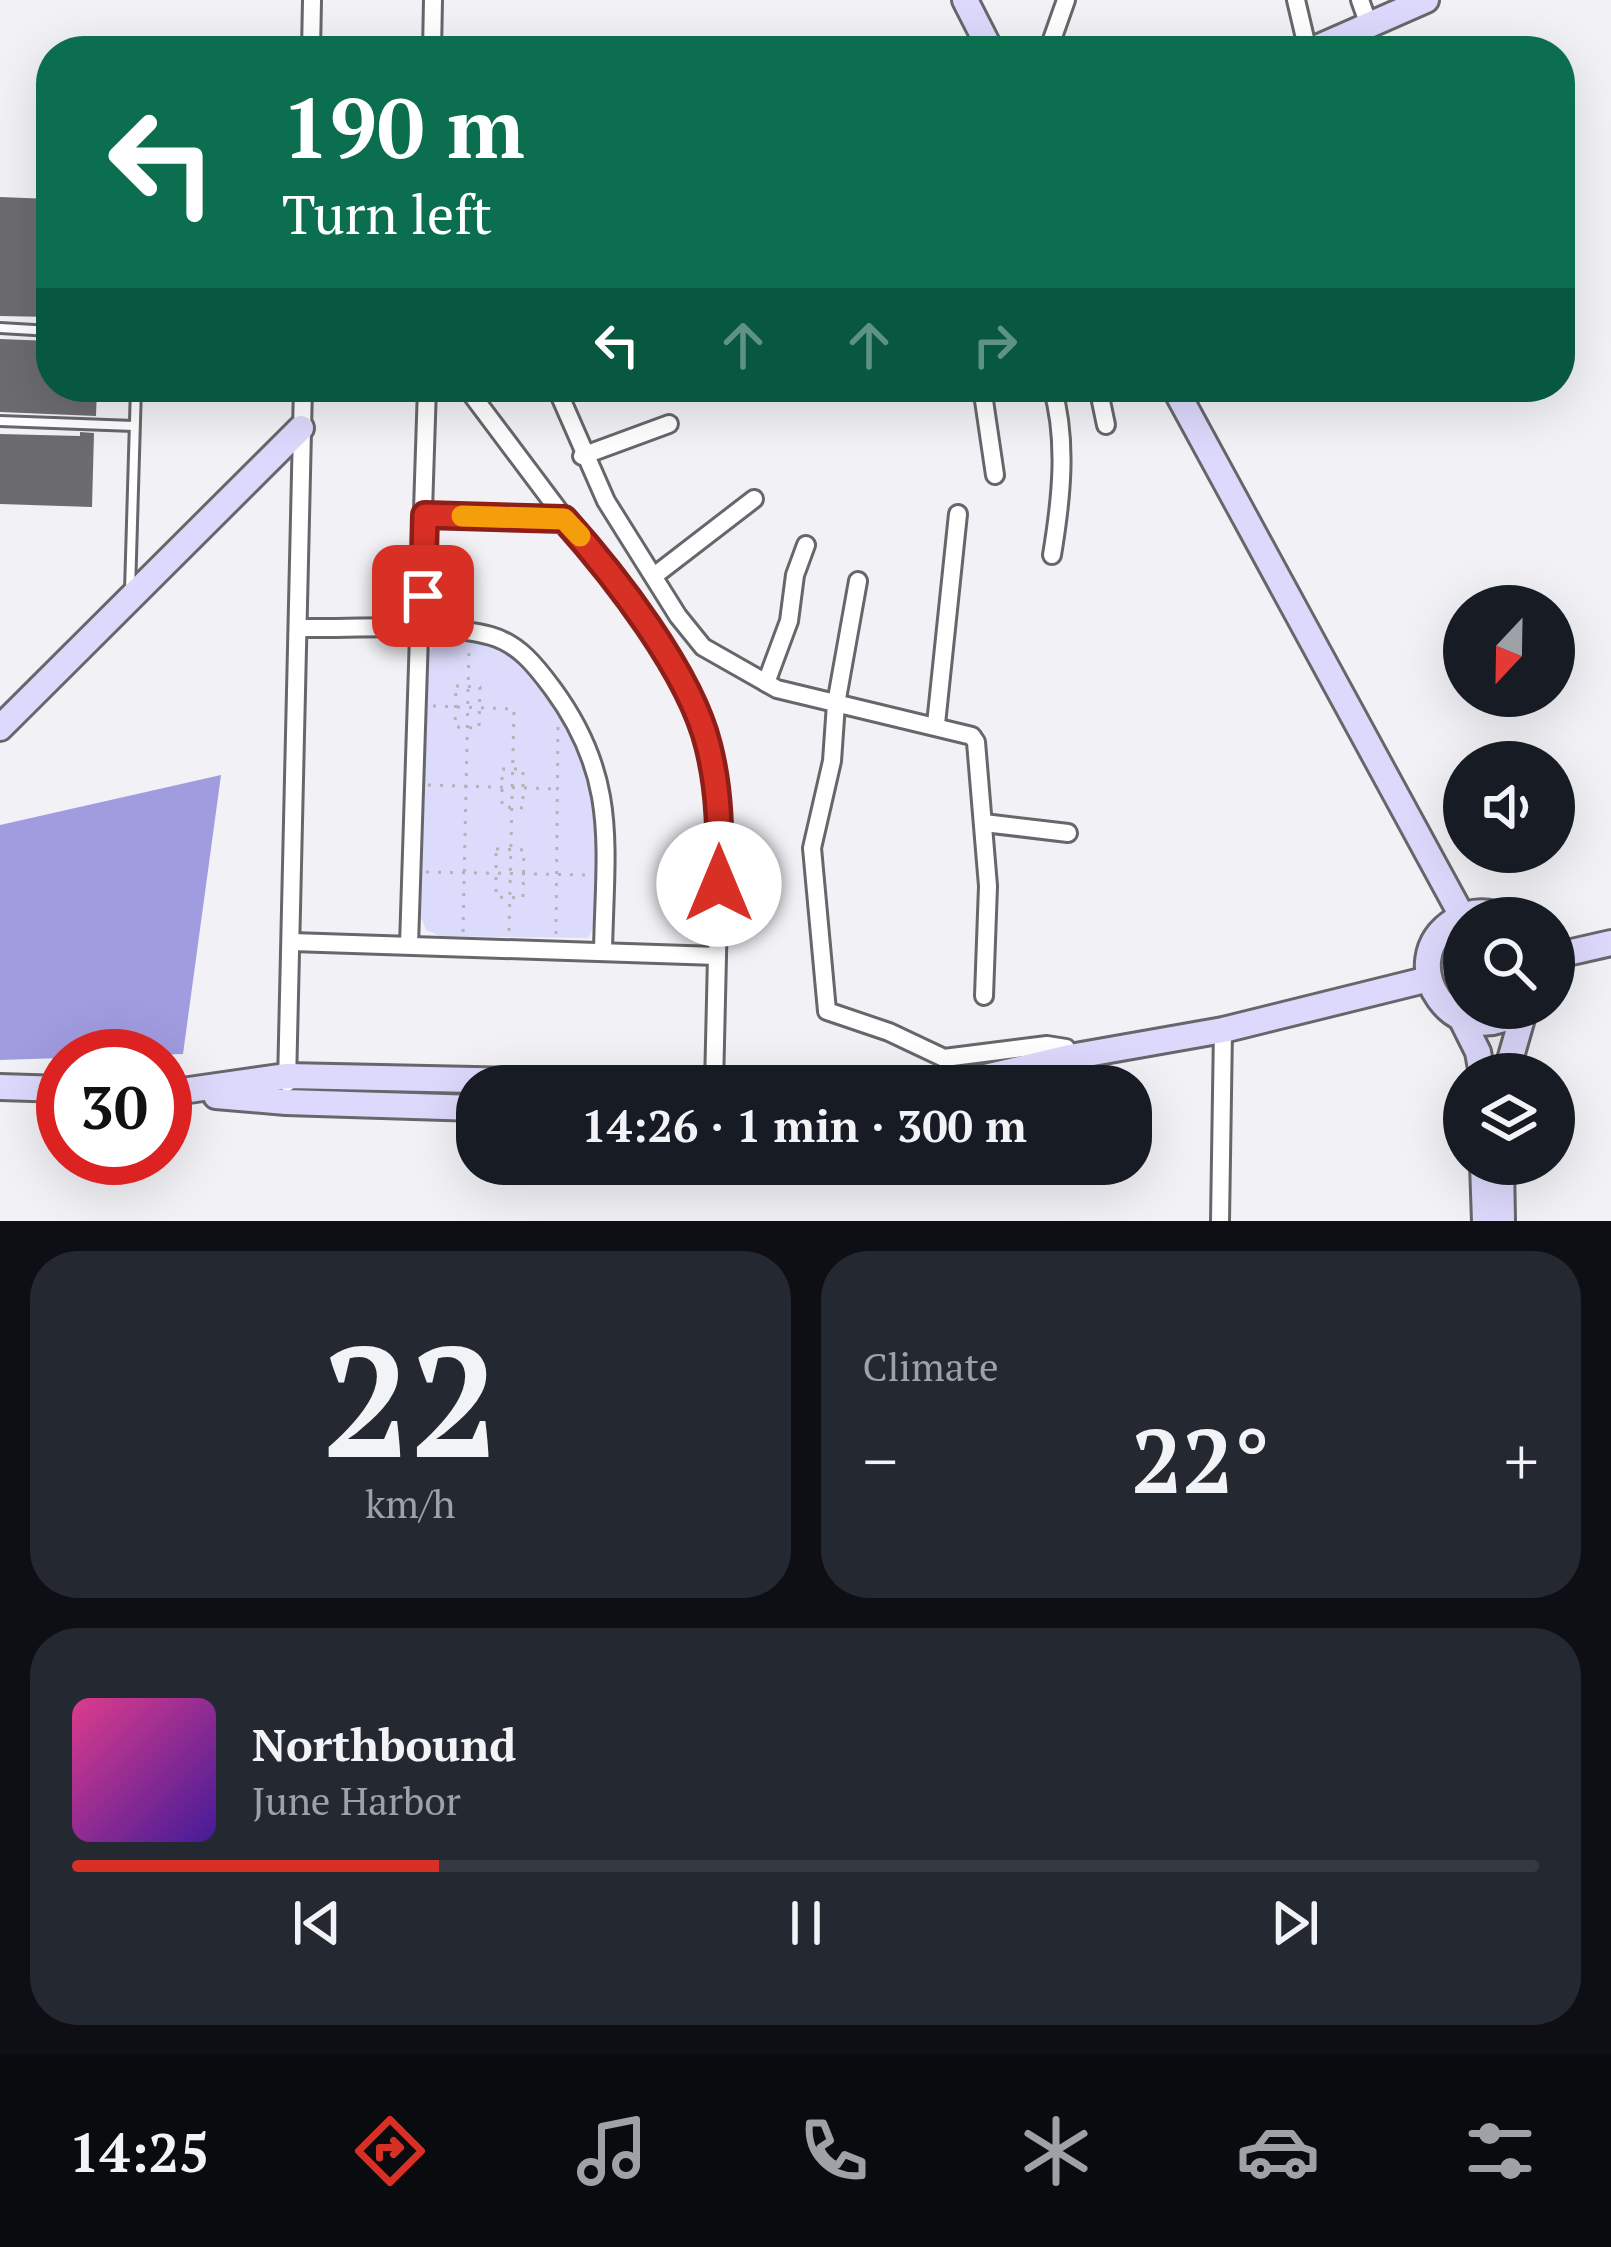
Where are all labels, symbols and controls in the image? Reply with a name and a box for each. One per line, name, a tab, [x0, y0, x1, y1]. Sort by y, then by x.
text: 190 m	[282, 71, 525, 182]
icon: left	[84, 84, 240, 240]
text: Turn left	[282, 178, 492, 249]
icon: left	[584, 312, 650, 378]
icon: ahead	[710, 312, 776, 378]
icon: ahead	[836, 312, 902, 378]
icon: right	[962, 312, 1028, 378]
pin	[372, 545, 474, 647]
icon: arrive	[390, 563, 456, 629]
north arrow	[1443, 585, 1575, 717]
map controls	[1443, 585, 1575, 1185]
button: sound	[1443, 741, 1575, 873]
position arrow	[656, 821, 782, 947]
button: search	[1443, 897, 1575, 1029]
speed limit sign: 30	[36, 1029, 192, 1185]
button: layers	[1443, 1053, 1575, 1185]
text: 14:26 · 1 min · 300 m	[581, 1095, 1027, 1155]
text: 22	[322, 1295, 498, 1502]
text: Climate	[863, 1340, 999, 1392]
text: 22°	[1131, 1399, 1270, 1519]
text: −	[863, 1416, 898, 1504]
text: +	[1504, 1416, 1539, 1504]
text: km/h	[365, 1477, 455, 1529]
text: Northbound	[252, 1714, 516, 1774]
text: June Harbor	[252, 1774, 461, 1826]
icon: previous	[284, 1890, 350, 1956]
icon: pause	[773, 1890, 839, 1956]
icon: next	[1262, 1890, 1328, 1956]
icon: directions	[348, 2109, 432, 2193]
icon: music	[570, 2109, 654, 2193]
icon: phone	[792, 2109, 876, 2193]
icon: climate	[1014, 2109, 1098, 2193]
icon: car	[1236, 2109, 1320, 2193]
icon: filters	[1458, 2109, 1542, 2193]
text: 14:25	[69, 2116, 210, 2187]

